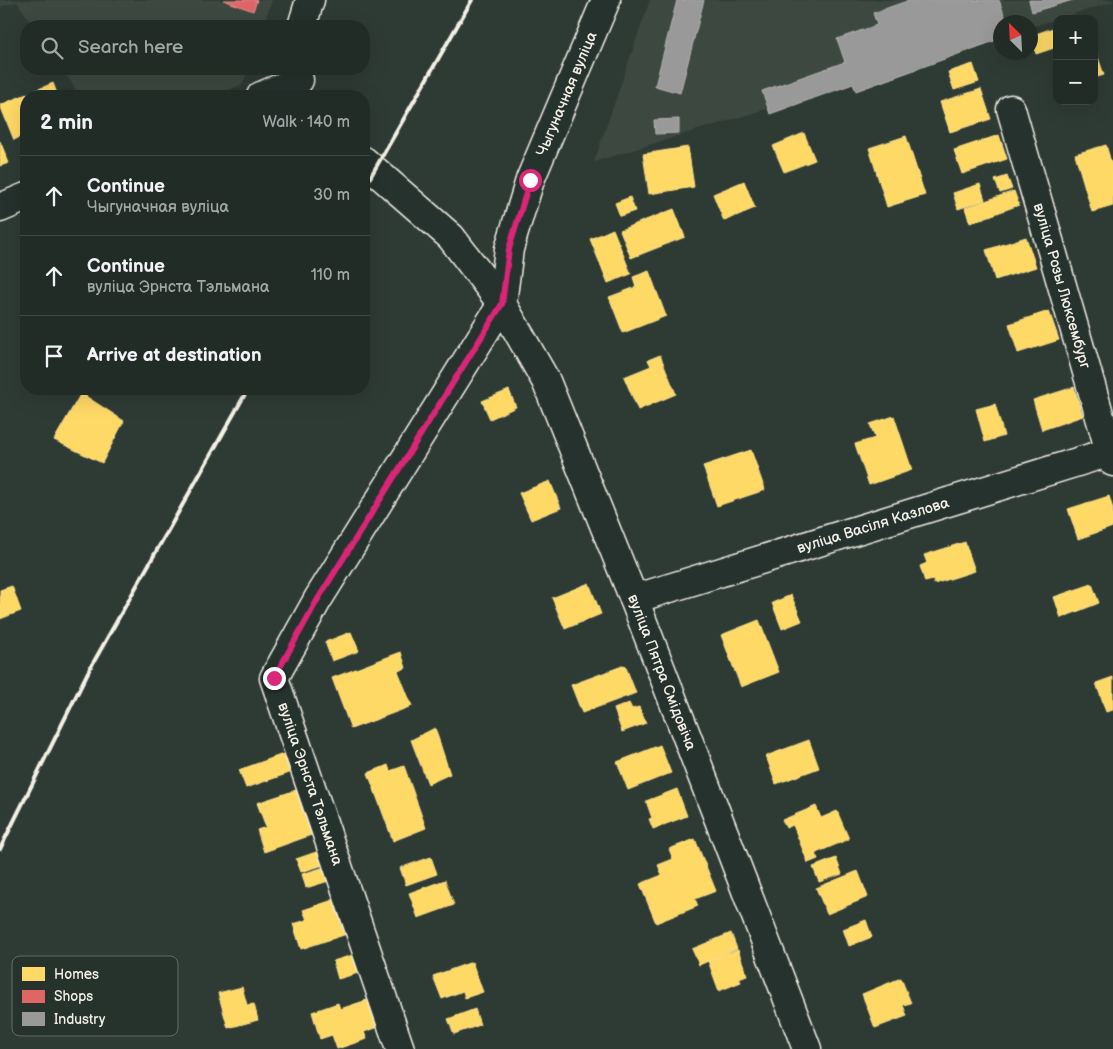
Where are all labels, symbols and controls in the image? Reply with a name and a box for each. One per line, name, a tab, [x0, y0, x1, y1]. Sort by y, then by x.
north arrow	[993, 15, 1038, 60]
map controls	[1053, 15, 1098, 105]
button: +	[1053, 15, 1098, 60]
search box	[20, 20, 370, 75]
street label: Чыгуначная вуліца	[532, 29, 601, 159]
icon: search	[38, 34, 66, 62]
text: Search here	[78, 36, 183, 59]
button: −	[1053, 60, 1098, 105]
text: 2 min	[40, 110, 93, 135]
text: Walk · 140 m	[263, 113, 350, 132]
route start	[519, 169, 542, 192]
text: Continue	[87, 175, 165, 198]
icon: ahead	[40, 182, 68, 210]
text: 30 m	[313, 186, 350, 205]
text: Чыгуначная вуліца	[87, 198, 229, 217]
street label: вуліца Розы Люксембург	[1029, 201, 1095, 371]
text: Continue	[87, 255, 165, 278]
icon: ahead	[40, 262, 68, 290]
text: 110 m	[311, 266, 350, 285]
text: вуліца Эрнста Тэльмана	[87, 278, 270, 297]
icon: arrive	[40, 342, 68, 370]
text: Arrive at destination	[87, 344, 262, 367]
street label: вуліца Васіля Казлова	[795, 493, 951, 558]
street label: вуліца Пятра Смідовіча	[624, 591, 701, 753]
route end	[263, 667, 286, 690]
street label: вуліца Эрнста Тэльмана	[273, 700, 347, 868]
legend	[12, 956, 178, 1036]
text: Homes	[54, 966, 99, 983]
text: Shops	[54, 988, 93, 1005]
text: Industry	[54, 1011, 106, 1028]

